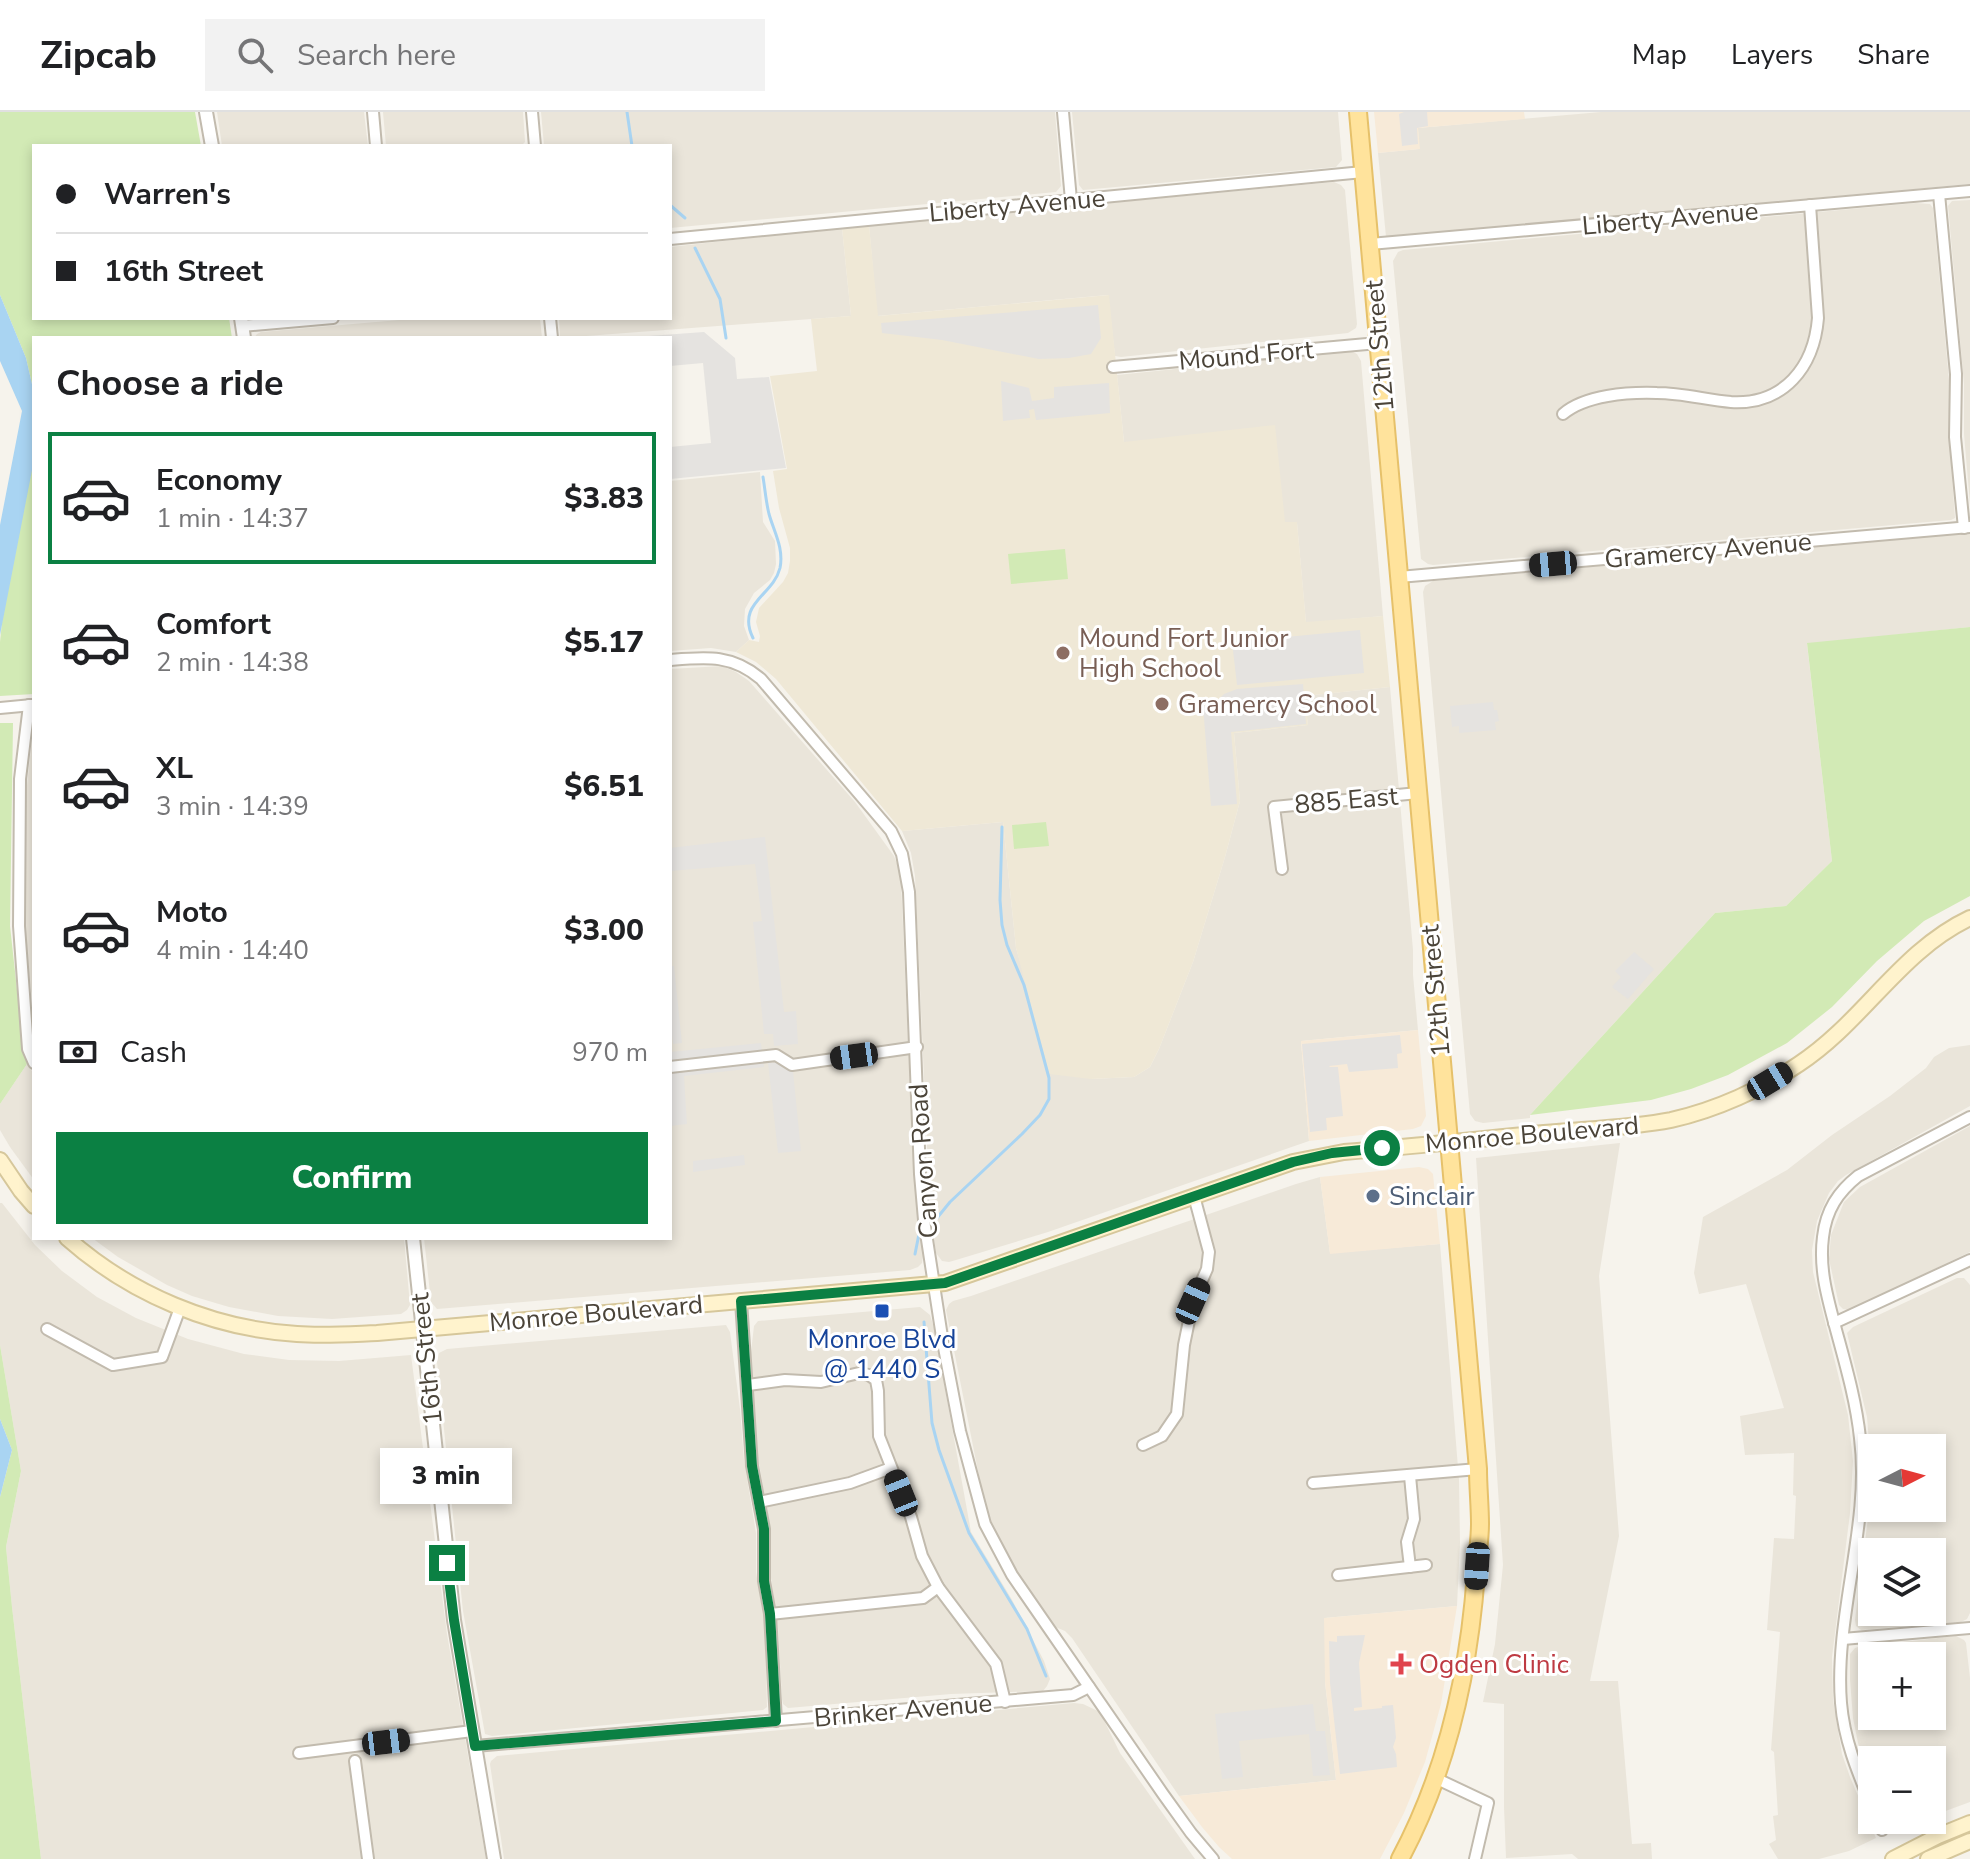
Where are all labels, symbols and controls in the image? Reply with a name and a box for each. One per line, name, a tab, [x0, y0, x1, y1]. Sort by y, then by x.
search box	[205, 19, 765, 91]
text: Zipcab	[40, 30, 157, 81]
icon: search	[233, 33, 277, 77]
text: Search here	[297, 35, 456, 76]
text: Map	[1632, 36, 1687, 74]
text: Layers	[1731, 36, 1813, 74]
text: Share	[1857, 36, 1930, 74]
text: Warren's	[104, 174, 231, 215]
street label: Liberty Avenue	[927, 180, 1107, 231]
street label: Liberty Avenue	[1580, 193, 1760, 244]
text: 16th Street	[104, 251, 263, 292]
street label: 12th Street	[1356, 277, 1403, 414]
street label: Mound Fort	[1177, 332, 1316, 379]
text: Choose a ride	[56, 359, 284, 408]
text: Economy	[156, 460, 282, 501]
icon: car	[60, 462, 132, 534]
text: $3.83	[564, 478, 644, 519]
text: 1 min · 14:37	[156, 501, 309, 536]
street label: Gramercy Avenue	[1603, 524, 1813, 577]
car	[1528, 550, 1578, 578]
text: Comfort	[156, 604, 271, 645]
icon: car	[60, 606, 132, 678]
place label: Mound Fort Junior High School	[1079, 621, 1289, 686]
text: $5.17	[564, 622, 644, 663]
marker: Mound Fort Junior High School	[1054, 644, 1072, 662]
text: 2 min · 14:38	[156, 645, 309, 680]
place label: Gramercy School	[1178, 687, 1377, 722]
marker: Gramercy School	[1153, 695, 1171, 713]
text: XL	[156, 748, 193, 789]
icon: car	[60, 750, 132, 822]
text: $6.51	[564, 766, 644, 807]
street label: 885 East	[1293, 778, 1400, 822]
text: 3 min · 14:39	[156, 789, 309, 824]
text: Moto	[156, 892, 228, 933]
icon: car	[60, 894, 132, 966]
text: $3.00	[564, 910, 644, 951]
street label: 12th Street	[1412, 922, 1459, 1059]
text: 4 min · 14:40	[156, 933, 309, 968]
icon: cash	[56, 1030, 100, 1074]
text: Cash	[120, 1032, 187, 1073]
text: 970 m	[572, 1035, 648, 1070]
car	[829, 1041, 879, 1071]
car	[1743, 1058, 1797, 1104]
street label: Canyon Road	[901, 1082, 946, 1240]
street label: Monroe Boulevard	[1424, 1108, 1640, 1161]
route start	[1364, 1130, 1400, 1166]
button: Confirm	[56, 1132, 648, 1224]
place label: Sinclair	[1389, 1179, 1475, 1214]
marker: Sinclair	[1364, 1187, 1382, 1205]
car	[1172, 1274, 1214, 1328]
street label: Monroe Boulevard	[488, 1287, 704, 1340]
street label: 16th Street	[402, 1290, 451, 1427]
marker: Monroe Blvd @ 1440 S	[873, 1302, 891, 1320]
place label: Monroe Blvd @ 1440 S	[808, 1322, 956, 1387]
north arrow	[1858, 1434, 1946, 1522]
map controls	[1858, 1434, 1946, 1834]
callout: 3 min	[381, 1447, 513, 1503]
text: 3 min	[412, 1458, 480, 1493]
car	[881, 1466, 921, 1520]
button: layers	[1858, 1538, 1946, 1626]
car	[1463, 1541, 1491, 1591]
route end	[429, 1545, 465, 1581]
button: +	[1858, 1642, 1946, 1730]
place label: Ogden Clinic	[1419, 1647, 1569, 1682]
marker: Ogden Clinic	[1390, 1653, 1412, 1675]
street label: Brinker Avenue	[813, 1685, 994, 1736]
car	[361, 1727, 411, 1757]
button: −	[1858, 1746, 1946, 1834]

